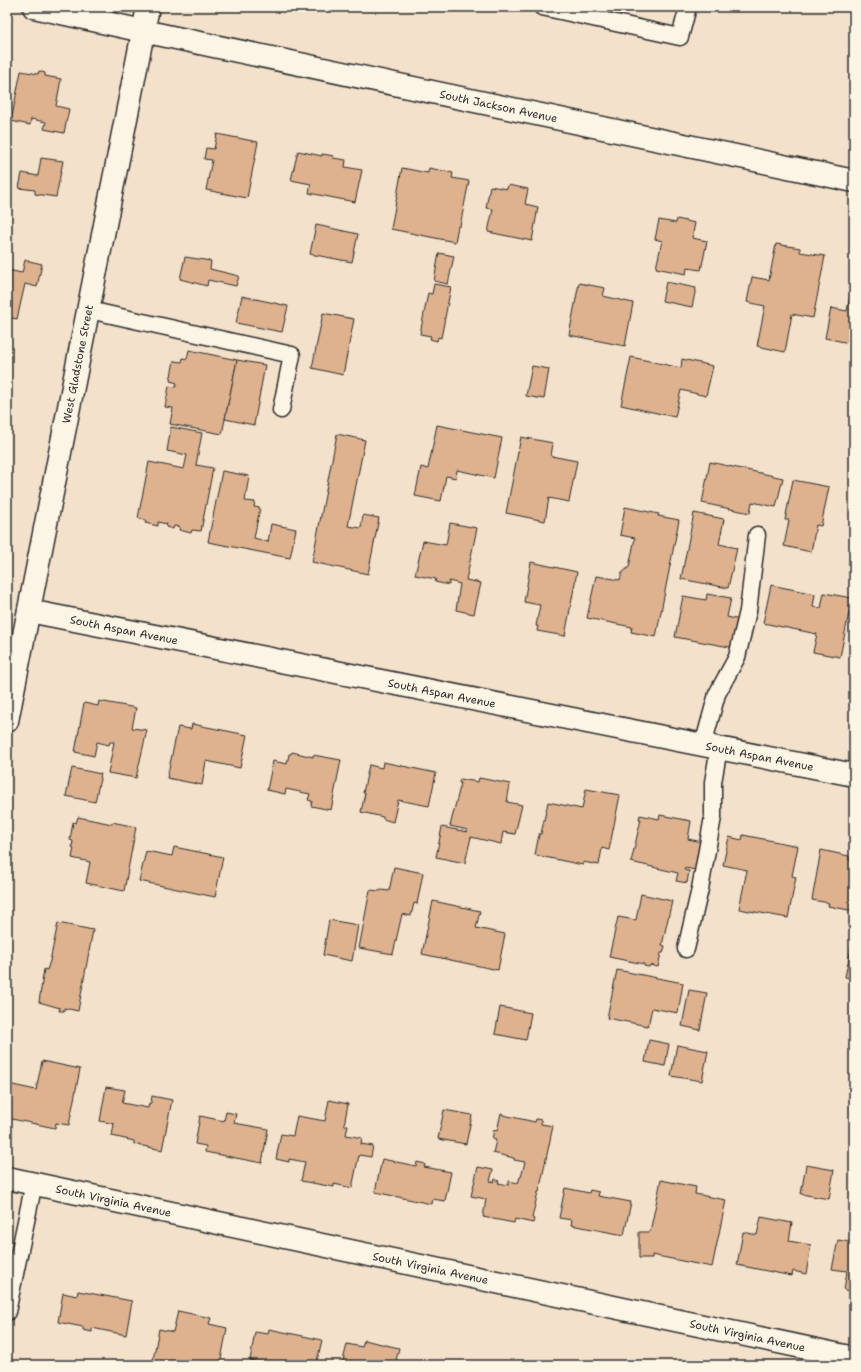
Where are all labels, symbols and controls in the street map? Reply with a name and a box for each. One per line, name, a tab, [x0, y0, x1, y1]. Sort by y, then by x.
street label: South Jackson Avenue	[438, 87, 559, 126]
street label: West Gladstone Street	[59, 303, 97, 425]
street label: South Aspan Avenue	[69, 612, 179, 648]
street label: South Aspan Avenue	[387, 676, 497, 712]
street label: South Aspan Avenue	[704, 739, 815, 775]
street label: South Virginia Avenue	[54, 1182, 173, 1221]
street label: South Virginia Avenue	[371, 1249, 490, 1288]
street label: South Virginia Avenue	[688, 1316, 807, 1355]

